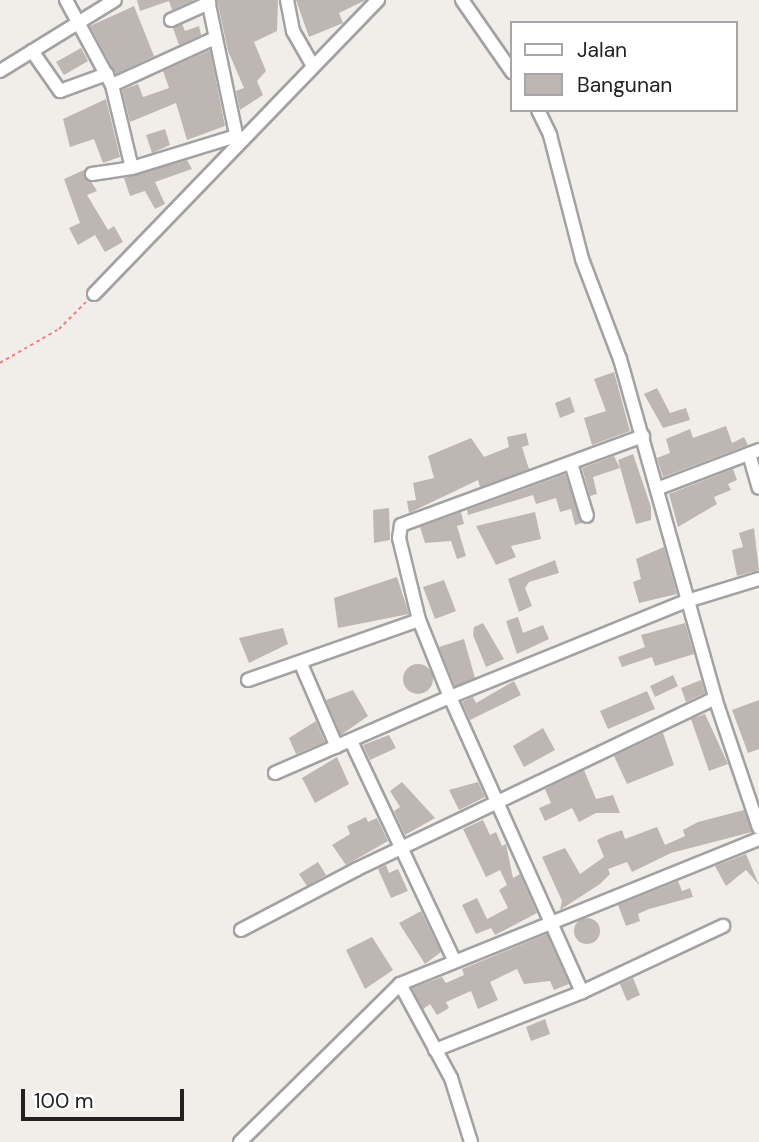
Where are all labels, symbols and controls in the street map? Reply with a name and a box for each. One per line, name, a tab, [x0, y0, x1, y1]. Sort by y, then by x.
legend	[510, 21, 738, 112]
text: Jalan	[577, 36, 627, 64]
text: Bangunan	[577, 71, 672, 99]
scale bar	[24, 1076, 187, 1120]
text: 100 m	[34, 1087, 94, 1115]

